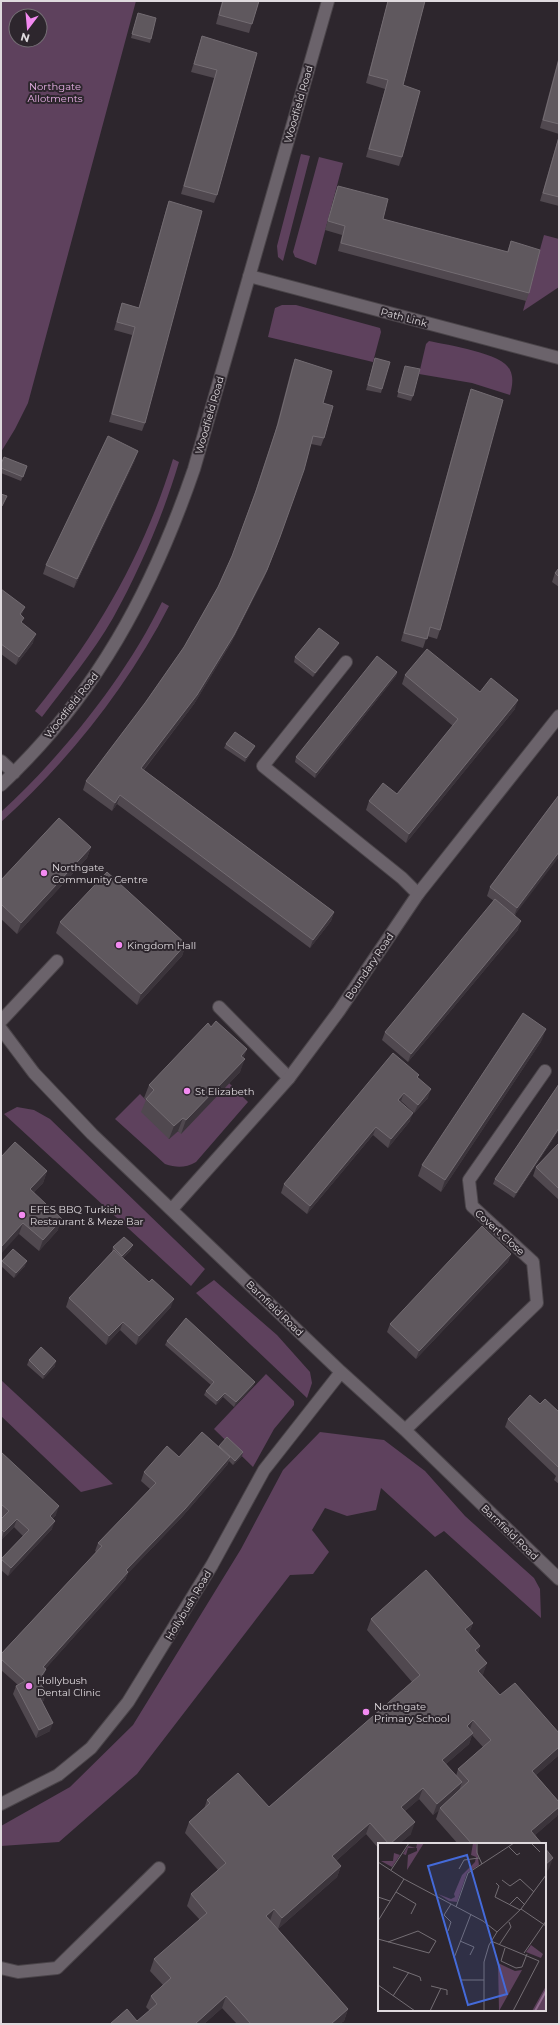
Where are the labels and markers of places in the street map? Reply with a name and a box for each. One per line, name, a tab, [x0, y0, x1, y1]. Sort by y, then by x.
place label: Northgate Community Centre	[52, 861, 148, 886]
marker: Northgate Community Centre	[39, 868, 49, 878]
place label: Kingdom Hall	[127, 939, 196, 952]
marker: Kingdom Hall	[114, 940, 124, 950]
place label: St Elizabeth	[195, 1085, 255, 1098]
marker: St Elizabeth	[182, 1086, 192, 1096]
place label: EFES BBQ Turkish Restaurant & Meze Bar	[30, 1203, 144, 1228]
marker: EFES BBQ Turkish Restaurant & Meze Bar	[17, 1210, 27, 1220]
place label: Hollybush Dental Clinic	[37, 1674, 101, 1699]
marker: Hollybush Dental Clinic	[24, 1681, 34, 1691]
place label: Northgate Primary School	[374, 1700, 450, 1725]
marker: Northgate Primary School	[361, 1707, 371, 1717]

